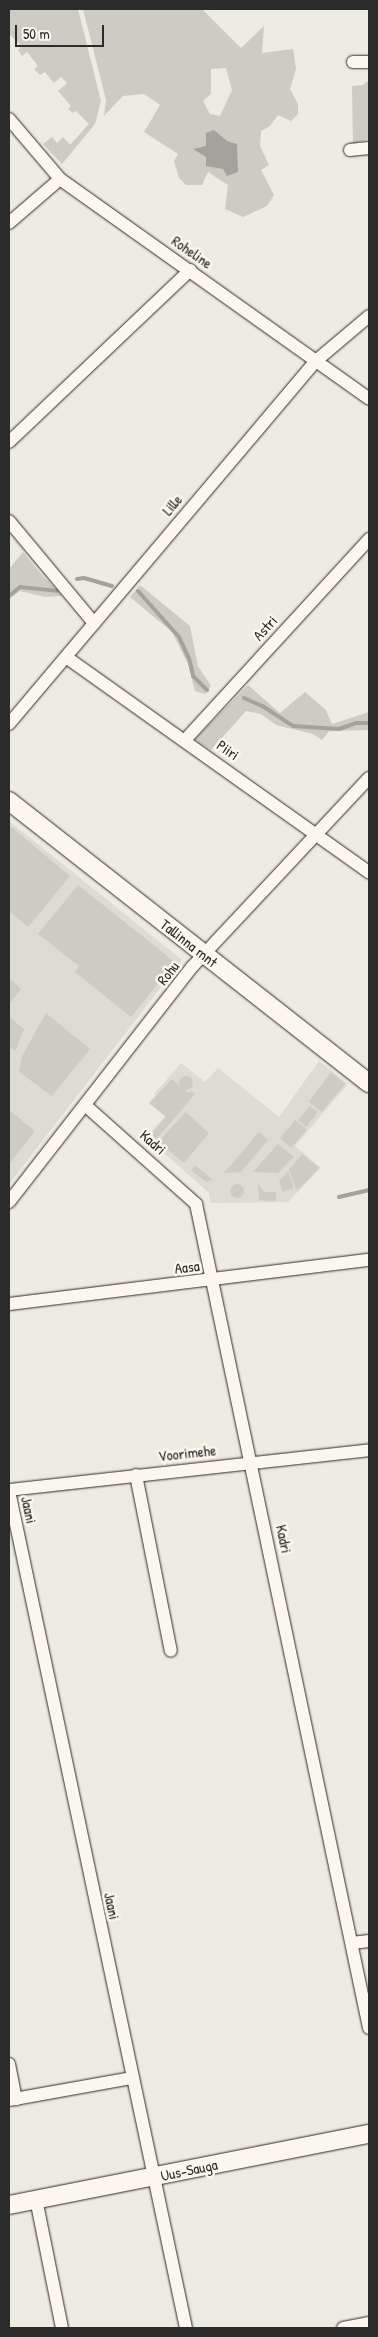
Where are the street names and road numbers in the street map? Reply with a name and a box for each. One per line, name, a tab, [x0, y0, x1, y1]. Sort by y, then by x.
street label: Roheline	[168, 232, 216, 272]
street label: Lille	[158, 491, 186, 519]
street label: Astri	[249, 612, 281, 644]
street label: Piiri	[213, 736, 243, 764]
street label: Tallinna mnt	[157, 915, 221, 971]
street label: Rohu	[153, 958, 183, 988]
street label: Kadri	[136, 1126, 170, 1158]
street label: Aasa	[174, 1257, 200, 1277]
street label: Voorimehe	[157, 1441, 217, 1465]
street label: Jaani	[17, 1495, 41, 1525]
street label: Kadri	[272, 1523, 296, 1555]
street label: Jaani	[100, 1891, 124, 1921]
street label: Uus-Sauga	[159, 2155, 219, 2185]

